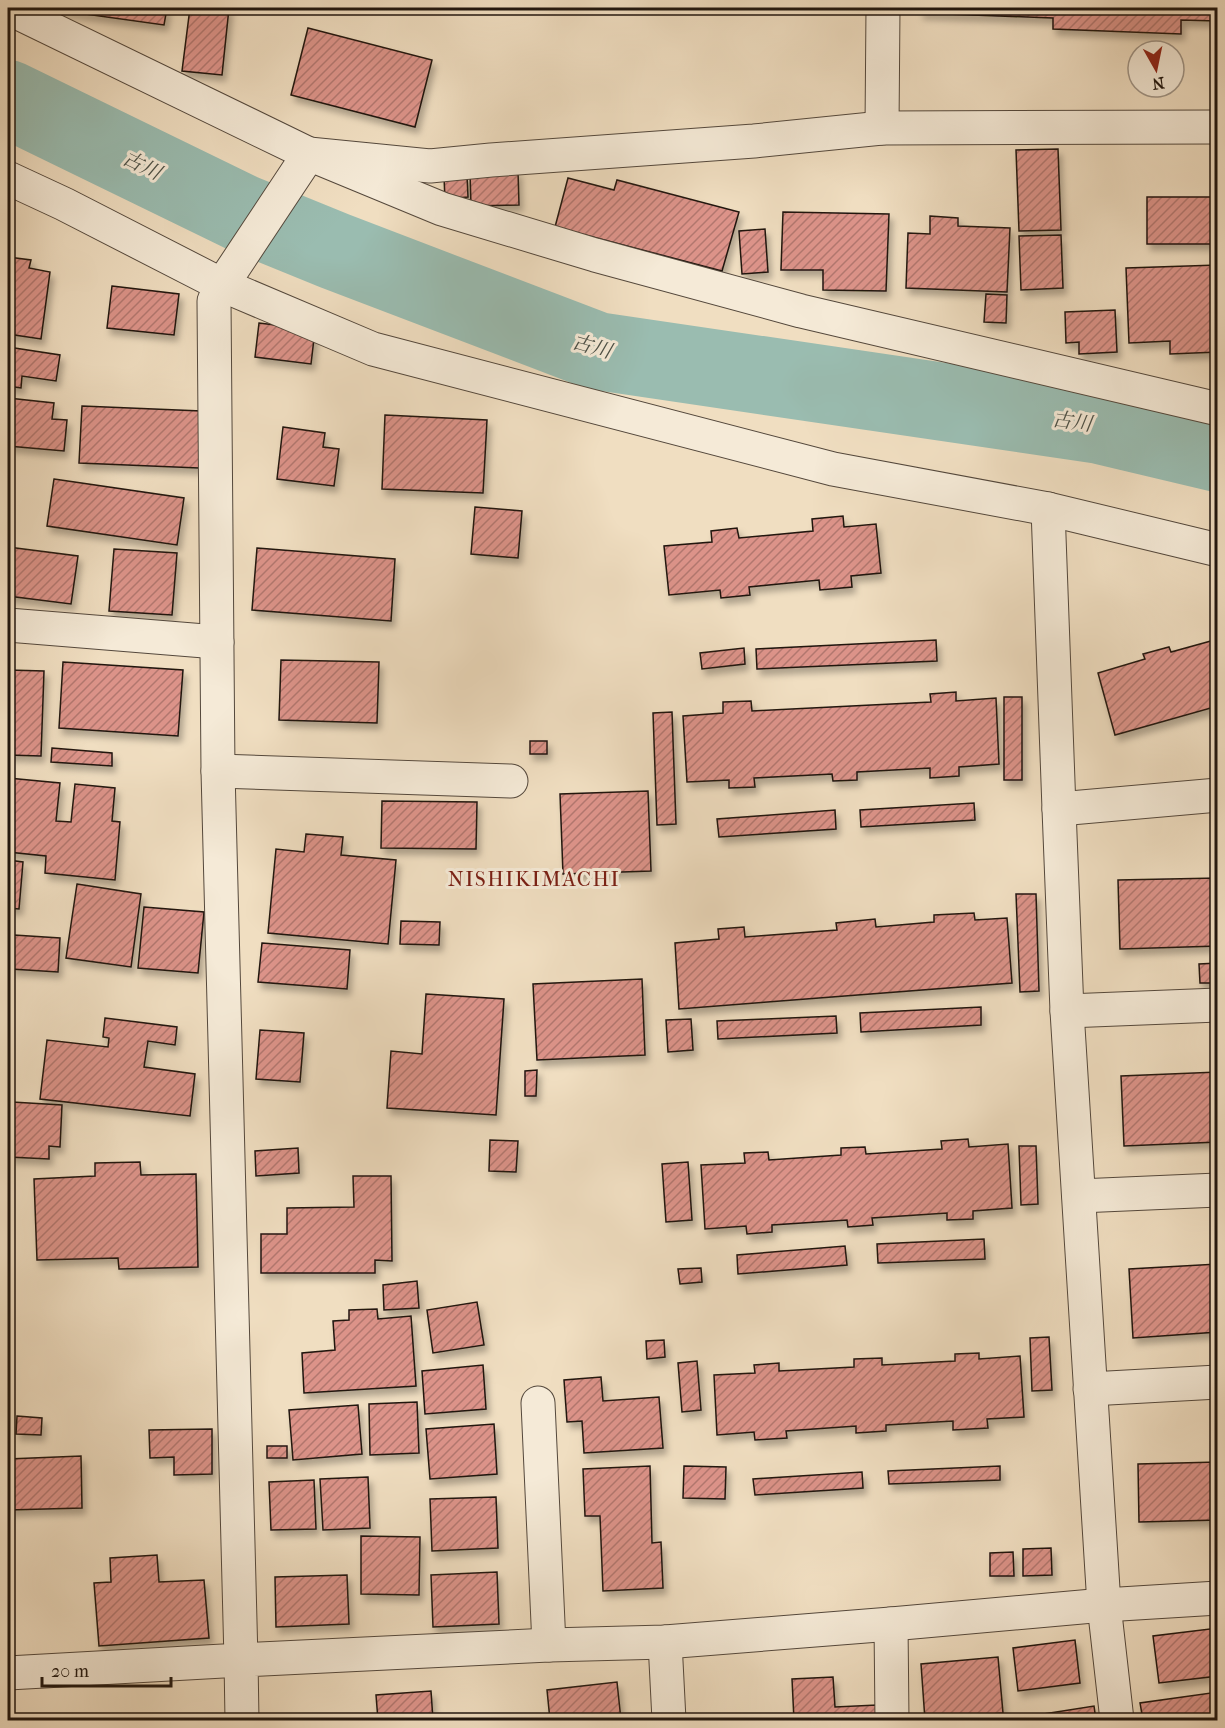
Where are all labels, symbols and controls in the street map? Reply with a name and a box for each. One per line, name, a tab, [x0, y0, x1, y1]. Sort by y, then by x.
north arrow	[1126, 39, 1186, 99]
text: N	[1150, 73, 1166, 94]
water label: 古川	[119, 146, 167, 185]
water label: 古川	[569, 330, 616, 364]
water label: 古川	[1051, 407, 1095, 436]
district label: NISHIKIMACHI	[448, 867, 620, 891]
scale bar	[42, 1650, 171, 1688]
text: 20 m	[51, 1661, 89, 1682]

